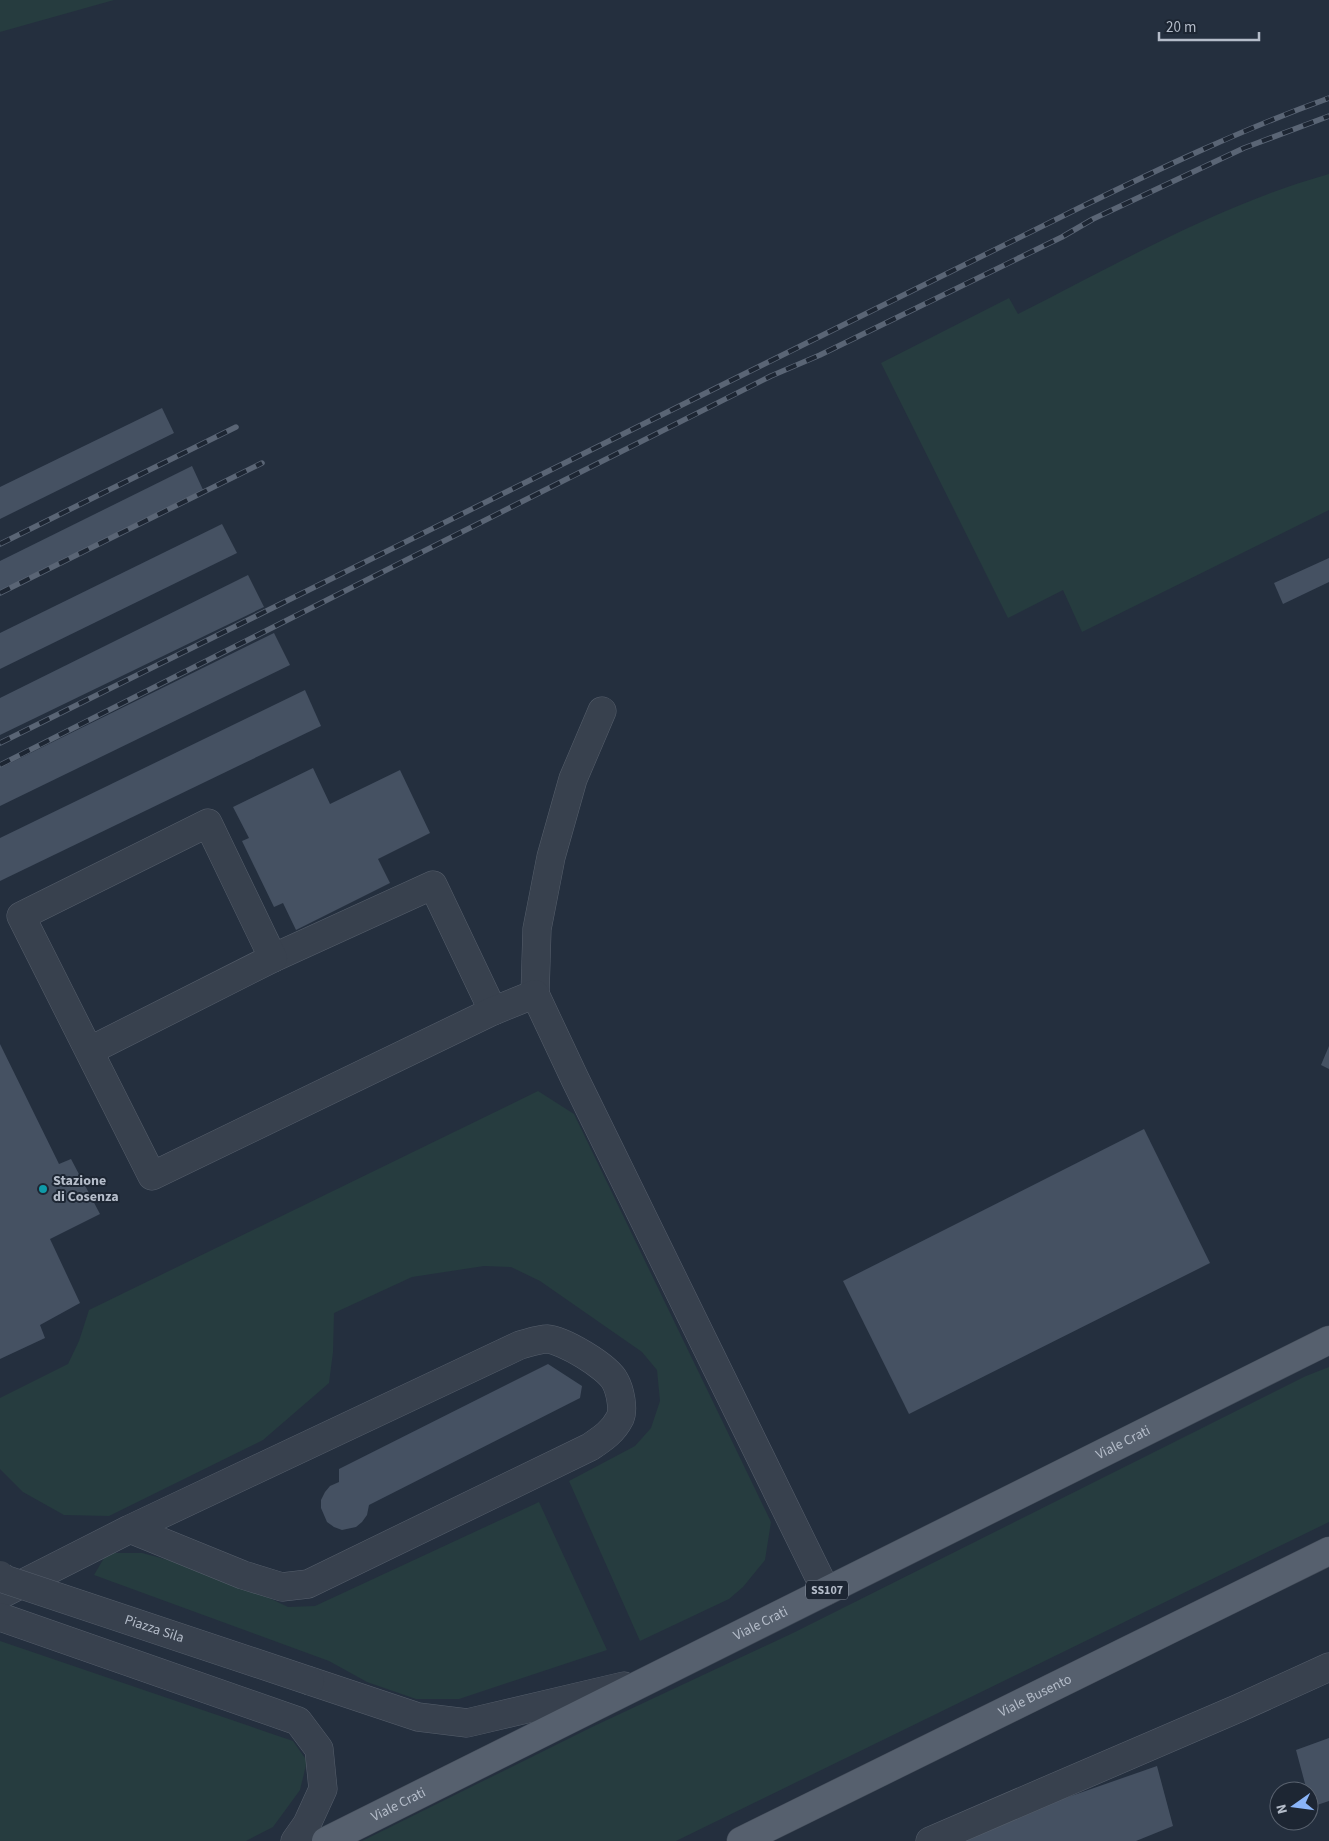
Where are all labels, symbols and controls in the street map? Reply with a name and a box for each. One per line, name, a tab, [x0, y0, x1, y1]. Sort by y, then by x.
scale bar	[1159, 10, 1259, 42]
text: 20 m	[1166, 17, 1196, 38]
place label: Stazione di Cosenza	[53, 1171, 119, 1207]
marker: Stazione di Cosenza	[37, 1183, 49, 1195]
street label: Viale Crati	[1092, 1421, 1154, 1465]
road number: SS107	[806, 1580, 848, 1600]
street label: Viale Crati	[730, 1602, 791, 1646]
street label: Piazza Sila	[122, 1610, 187, 1648]
street label: Viale Busento	[995, 1669, 1075, 1722]
north arrow	[1269, 1781, 1319, 1831]
street label: Viale Crati	[368, 1783, 429, 1827]
text: N	[1272, 1802, 1293, 1816]

